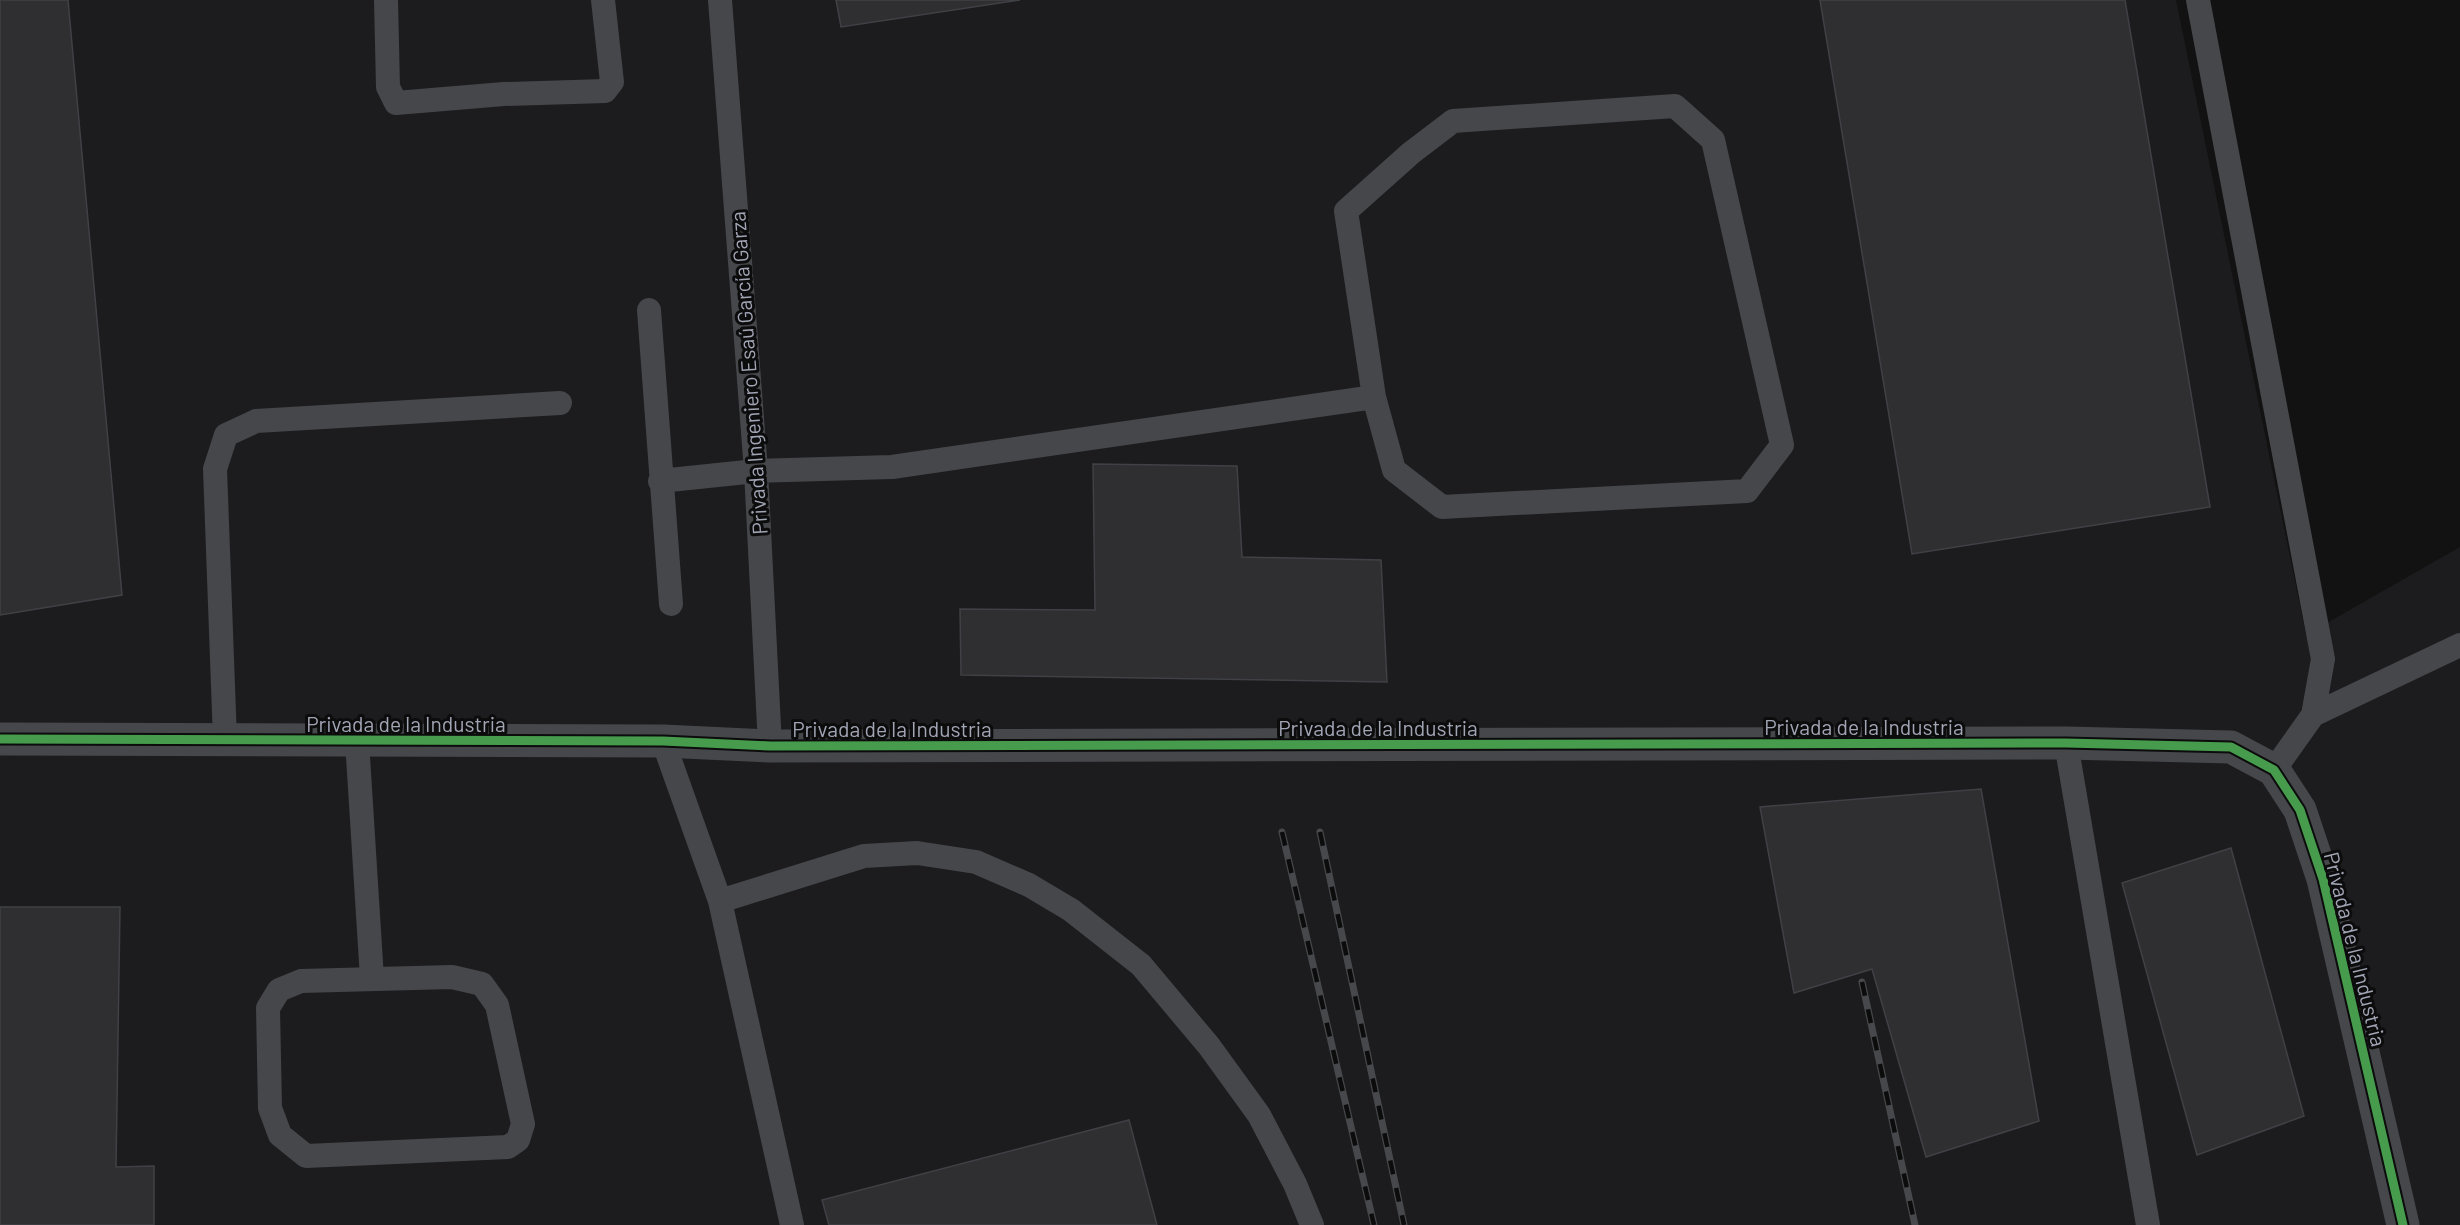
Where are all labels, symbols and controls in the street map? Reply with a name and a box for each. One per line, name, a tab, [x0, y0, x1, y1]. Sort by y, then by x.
street label: Privada Ingeniero Esaú García Garza	[724, 210, 772, 536]
street label: Privada de la Industria	[306, 711, 506, 736]
street label: Privada de la Industria	[1764, 714, 1964, 739]
street label: Privada de la Industria	[1278, 715, 1478, 740]
street label: Privada de la Industria	[792, 716, 992, 741]
street label: Privada de la Industria	[2320, 849, 2392, 1049]

